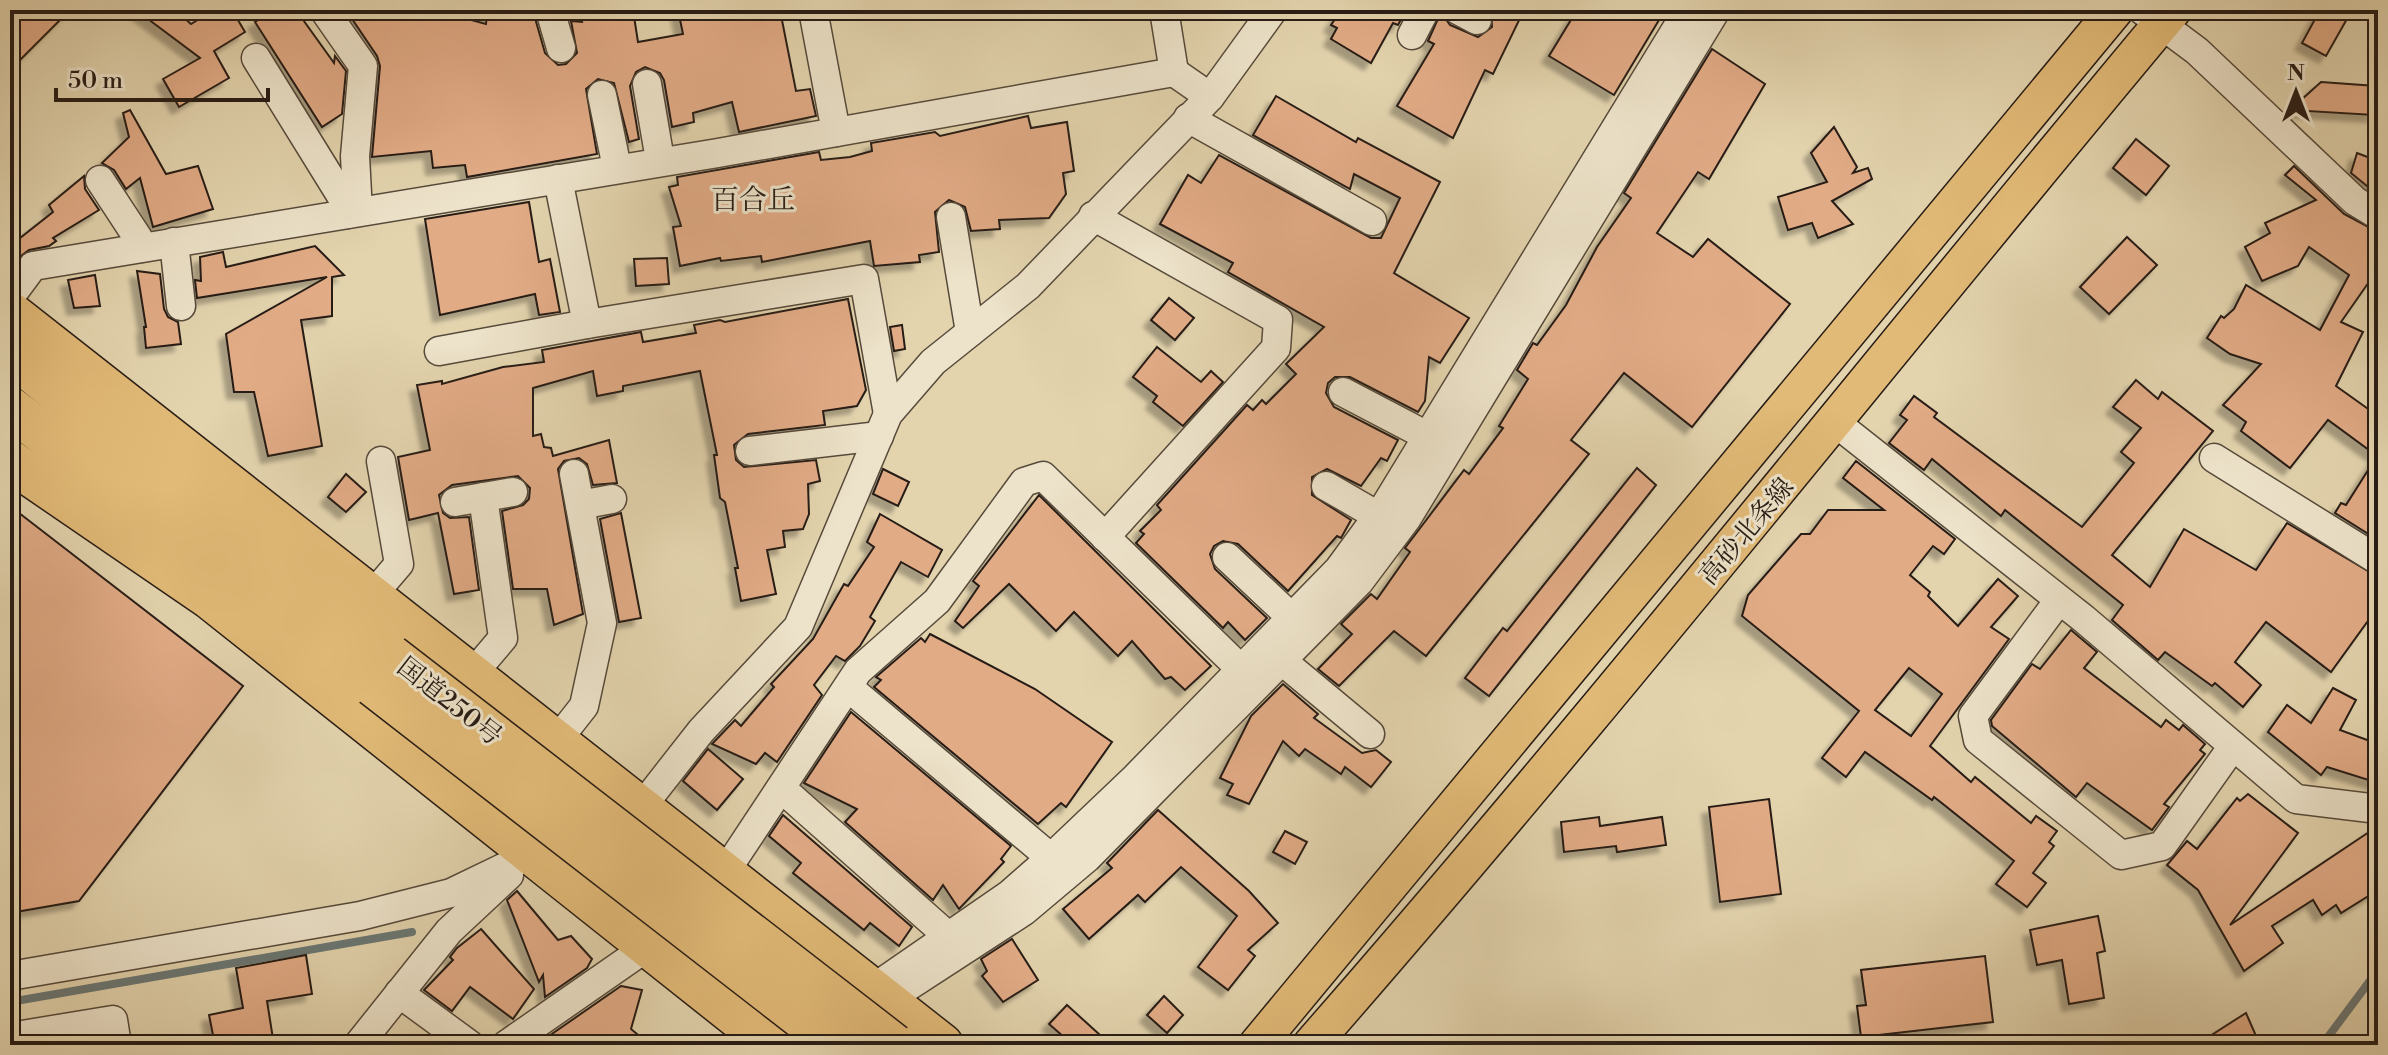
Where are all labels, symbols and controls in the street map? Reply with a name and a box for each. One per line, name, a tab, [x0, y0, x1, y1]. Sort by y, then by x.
scale bar	[56, 52, 268, 102]
north arrow	[2256, 52, 2336, 132]
text: N	[2287, 60, 2305, 87]
text: 50 m	[68, 66, 123, 96]
district label: 百合丘	[711, 183, 795, 218]
street label: 高砂北条線	[1693, 472, 1801, 592]
street label: 国道250号	[391, 651, 508, 753]

